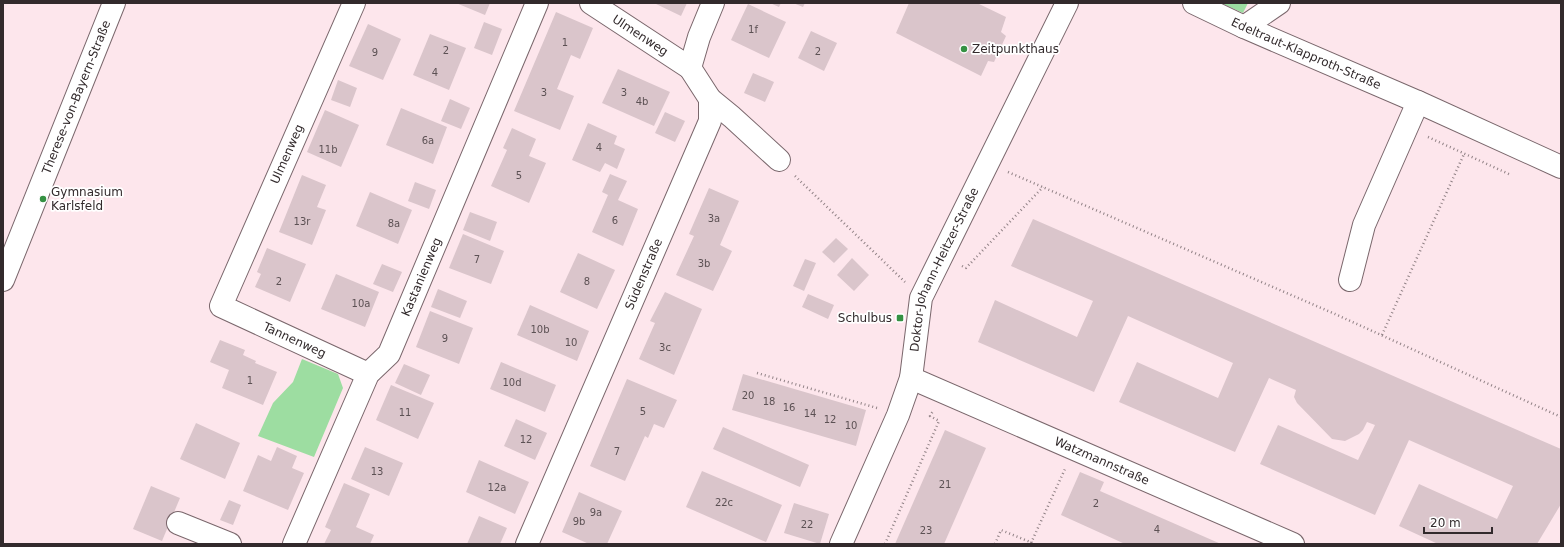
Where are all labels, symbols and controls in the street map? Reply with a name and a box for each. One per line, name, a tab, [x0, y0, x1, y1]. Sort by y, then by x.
street label: Ulmenweg	[610, 12, 671, 59]
street label: Edeltraut-Klapproth-Straße	[1229, 15, 1383, 92]
street label: Therese-von-Bayern-Straße	[39, 18, 113, 177]
house number: 1f	[748, 24, 758, 35]
house number: 1	[562, 37, 568, 48]
place label: Zeitpunkthaus	[972, 42, 1059, 56]
marker: Zeitpunkthaus	[959, 44, 969, 54]
house number: 2	[443, 45, 449, 56]
house number: 2	[815, 46, 821, 57]
house number: 9	[372, 47, 378, 58]
house number: 4	[432, 67, 438, 78]
house number: 3	[541, 87, 547, 98]
house number: 3	[621, 87, 627, 98]
house number: 4b	[636, 96, 648, 107]
street label: Ulmenweg	[268, 122, 306, 186]
house number: 6a	[422, 135, 434, 146]
house number: 4	[596, 142, 602, 153]
house number: 11b	[318, 144, 338, 155]
house number: 5	[516, 170, 522, 181]
place label: Gymnasium Karlsfeld	[51, 185, 123, 213]
street label: Doktor-Johann-Heitzer-Straße	[907, 185, 982, 353]
marker: Gymnasium Karlsfeld	[38, 194, 48, 204]
house number: 3a	[708, 213, 720, 224]
house number: 6	[612, 215, 618, 226]
house number: 13r	[294, 216, 311, 227]
house number: 8a	[388, 218, 400, 229]
street label: Kastanienweg	[399, 235, 444, 318]
street label: Südenstraße	[622, 236, 665, 312]
house number: 7	[474, 254, 480, 265]
house number: 3b	[698, 258, 710, 269]
house number: 2	[276, 276, 282, 287]
house number: 8	[584, 276, 590, 287]
house number: 10a	[352, 298, 370, 309]
place label: Schulbus	[838, 311, 892, 325]
marker: Schulbus	[895, 313, 905, 323]
street label: Tannenweg	[260, 319, 328, 361]
house number: 10b	[530, 324, 550, 335]
house number: 9	[442, 333, 448, 344]
house number: 10	[565, 337, 577, 348]
house number: 3c	[659, 342, 671, 353]
house number: 1	[247, 375, 253, 386]
house number: 10d	[502, 377, 522, 388]
house number: 20	[742, 390, 754, 401]
house number: 18	[763, 396, 775, 407]
house number: 16	[783, 402, 795, 413]
house number: 5	[640, 406, 646, 417]
house number: 11	[399, 407, 411, 418]
house number: 14	[804, 408, 816, 419]
house number: 12	[824, 414, 836, 425]
house number: 10	[845, 420, 857, 431]
house number: 12	[520, 434, 532, 445]
street label: Watzmannstraße	[1052, 434, 1151, 488]
house number: 7	[614, 446, 620, 457]
house number: 13	[371, 466, 383, 477]
house number: 21	[939, 479, 951, 490]
house number: 12a	[488, 482, 506, 493]
house number: 22c	[715, 497, 733, 508]
house number: 2	[1093, 498, 1099, 509]
house number: 9a	[590, 507, 602, 518]
scale bar	[1424, 509, 1492, 535]
house number: 9b	[573, 516, 585, 527]
text: 20 m	[1430, 516, 1461, 530]
house number: 22	[801, 519, 813, 530]
house number: 4	[1154, 524, 1160, 535]
house number: 23	[920, 525, 932, 536]

